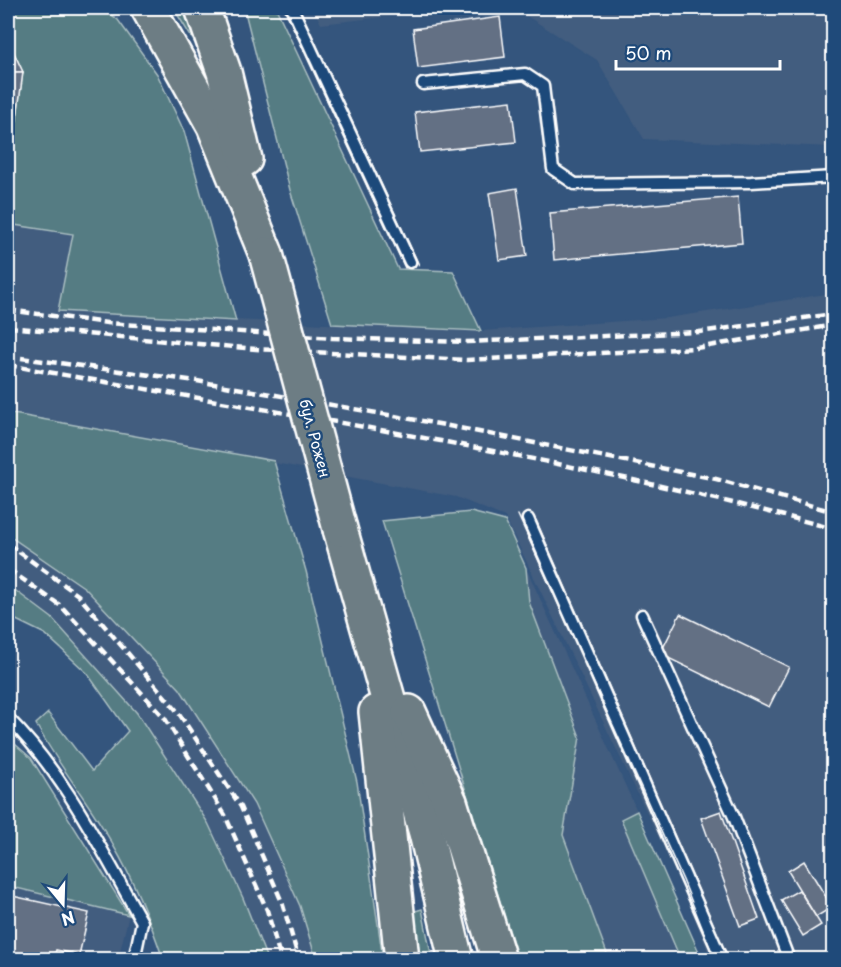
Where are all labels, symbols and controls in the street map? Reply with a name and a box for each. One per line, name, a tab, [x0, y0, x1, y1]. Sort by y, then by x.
scale bar	[616, 33, 780, 71]
text: 50 m	[625, 39, 672, 66]
street label: бул. Рожен	[294, 396, 338, 480]
north arrow	[33, 874, 93, 934]
text: N	[58, 906, 78, 933]

